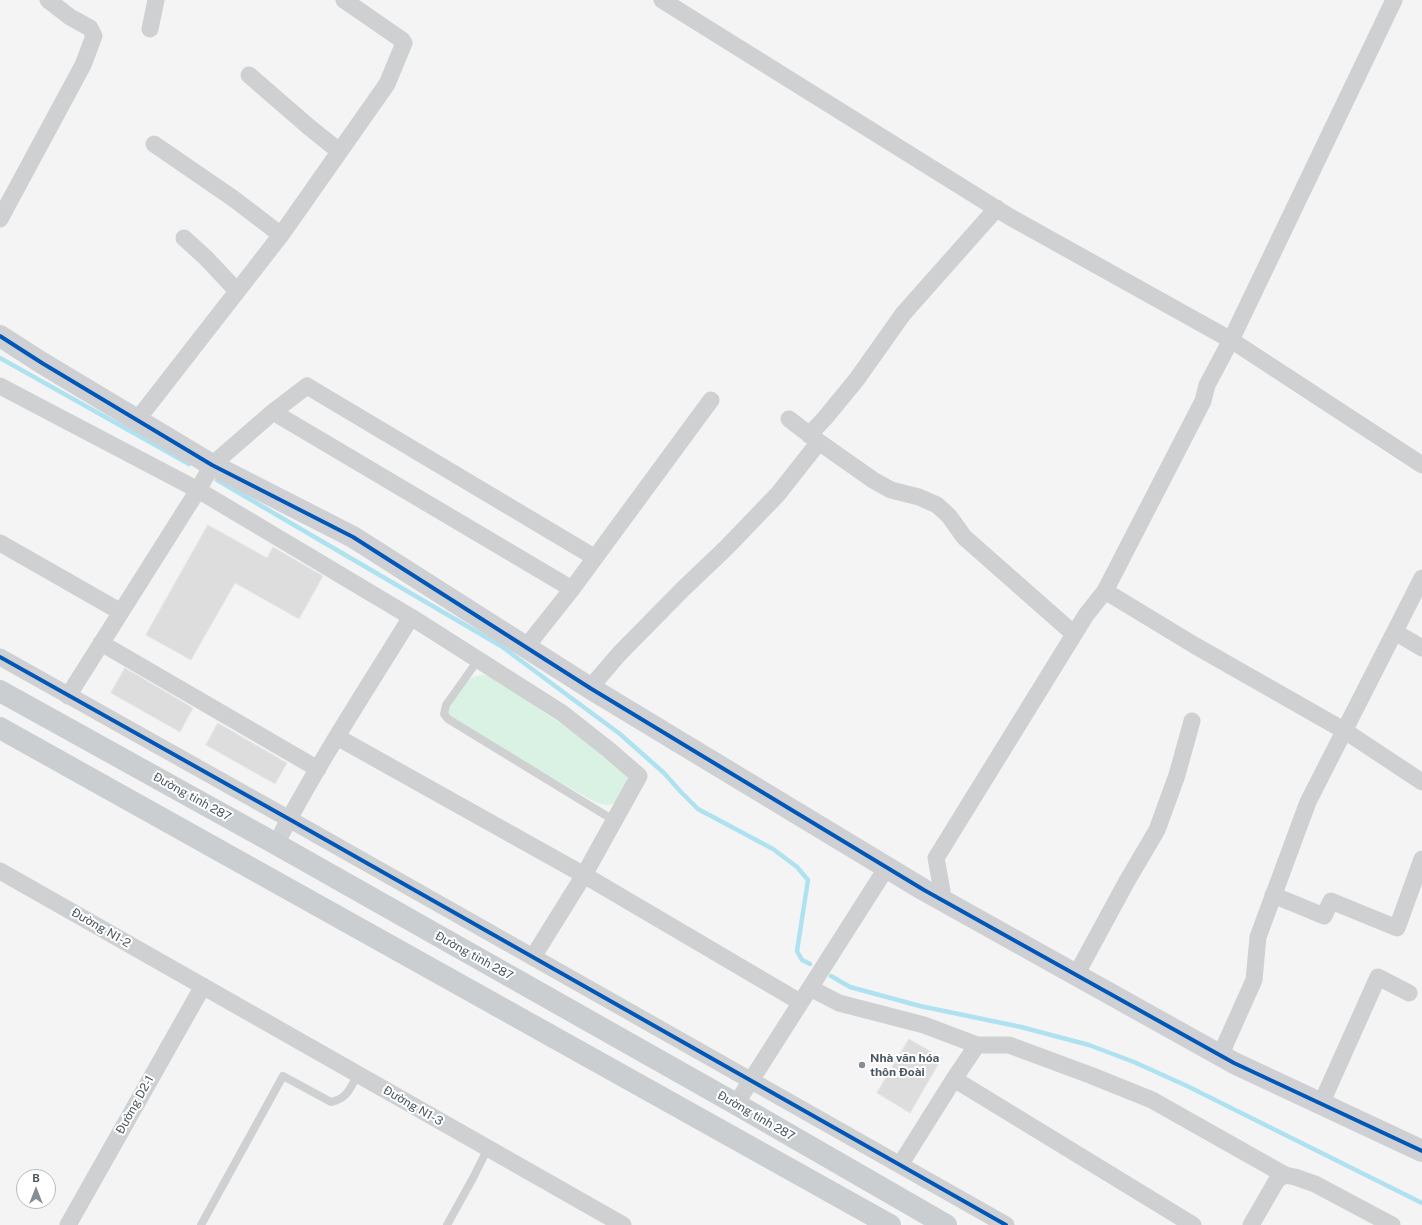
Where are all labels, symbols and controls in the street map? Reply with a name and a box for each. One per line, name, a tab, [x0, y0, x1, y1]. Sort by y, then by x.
street label: Đường tỉnh 287	[151, 770, 233, 824]
street label: Đường N1-2	[69, 905, 133, 951]
street label: Đường tỉnh 287	[433, 929, 515, 983]
place label: Nhà văn hóa thôn Đoài	[870, 1051, 939, 1079]
marker: Nhà văn hóa thôn Đoài	[857, 1060, 867, 1070]
street label: Đường D2-1	[113, 1073, 157, 1137]
street label: Đường N1-3	[381, 1083, 445, 1129]
street label: Đường tỉnh 287	[715, 1088, 797, 1144]
north arrow	[16, 1169, 56, 1209]
text: B	[32, 1172, 40, 1184]

